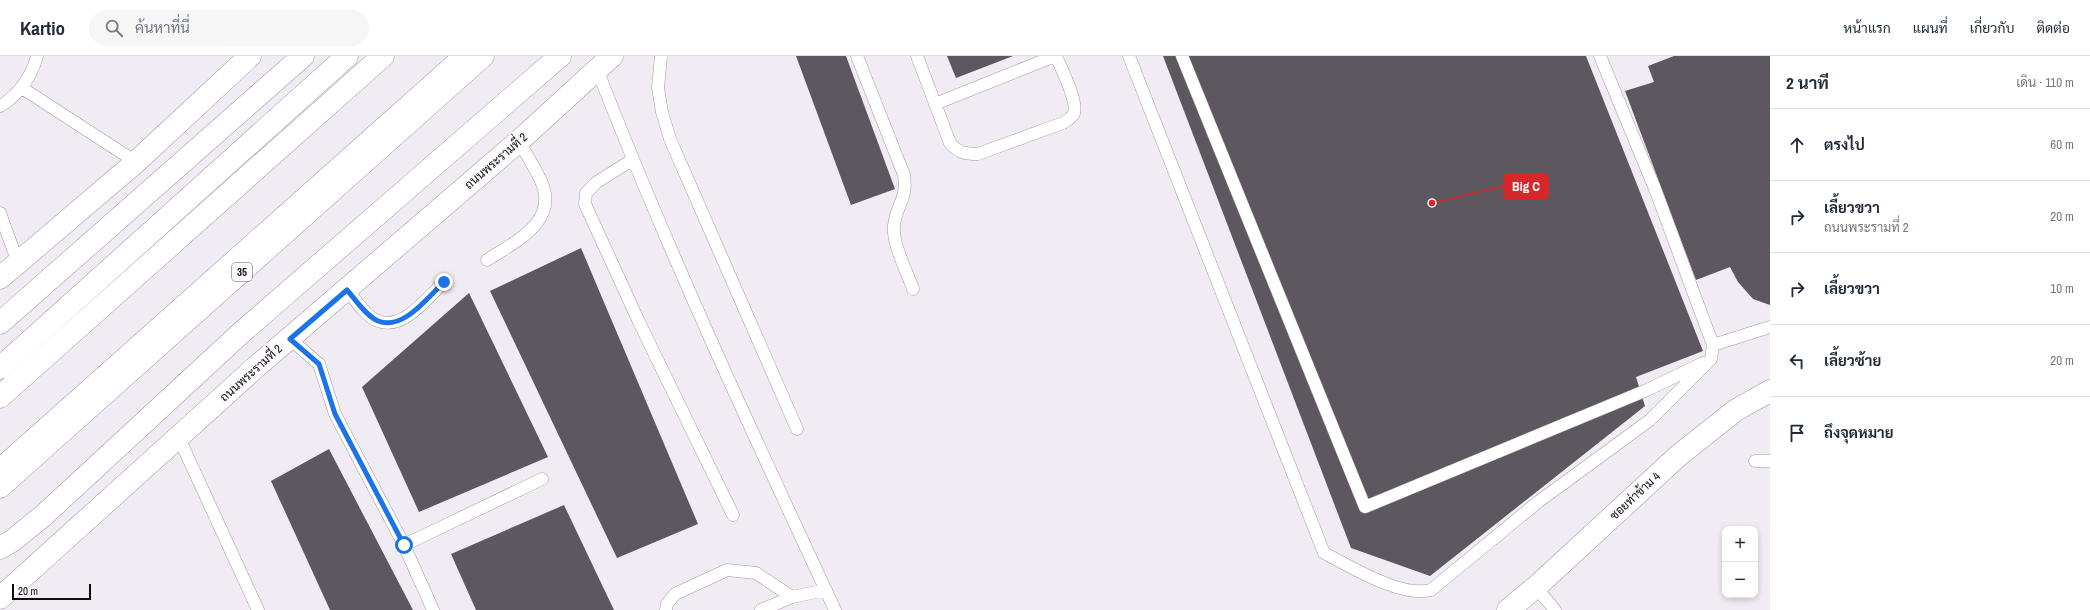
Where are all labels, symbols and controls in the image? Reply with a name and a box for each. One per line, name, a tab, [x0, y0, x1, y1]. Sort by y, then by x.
search box	[89, 10, 369, 46]
text: Kartio	[20, 15, 65, 41]
icon: search	[103, 17, 125, 39]
text: ค้นหาที่นี่	[135, 17, 190, 38]
text: หน้าแรก	[1843, 19, 1891, 37]
text: แผนที่	[1913, 19, 1948, 37]
text: เกี่ยวกับ	[1970, 19, 2014, 37]
text: ติดต่อ	[2036, 19, 2070, 37]
text: 2 นาที	[1786, 71, 1829, 94]
text: เดิน · 110 m	[2016, 74, 2074, 91]
street label: ถนนพระรามที่ 2	[459, 127, 531, 193]
icon: ahead	[1786, 134, 1808, 156]
text: ตรงไป	[1824, 134, 1865, 155]
text: 60 m	[2050, 136, 2074, 153]
callout: Big C	[1504, 174, 1548, 199]
text: Big C	[1512, 178, 1540, 195]
text: เลี้ยวขวา	[1824, 197, 1880, 218]
icon: right	[1786, 206, 1808, 228]
text: 20 m	[2050, 208, 2074, 225]
text: ถนนพระรามที่ 2	[1824, 219, 1909, 236]
road number: 35	[232, 263, 252, 281]
route end	[435, 273, 453, 291]
icon: right	[1786, 278, 1808, 300]
text: เลี้ยวขวา	[1824, 278, 1880, 299]
text: 10 m	[2050, 280, 2074, 297]
street label: ถนนพระรามที่ 2	[215, 339, 285, 405]
icon: left	[1786, 350, 1808, 372]
text: เลี้ยวซ้าย	[1824, 350, 1881, 371]
text: 20 m	[2050, 352, 2074, 369]
icon: arrive	[1786, 422, 1808, 444]
text: ถึงจุดหมาย	[1824, 422, 1894, 443]
street label: ซอยท่าข้าม 4	[1606, 468, 1664, 524]
map controls	[1722, 526, 1758, 598]
button: +	[1722, 526, 1758, 562]
route start	[395, 536, 413, 554]
button: −	[1722, 562, 1758, 598]
scale bar	[12, 582, 91, 601]
text: 20 m	[18, 584, 38, 598]

